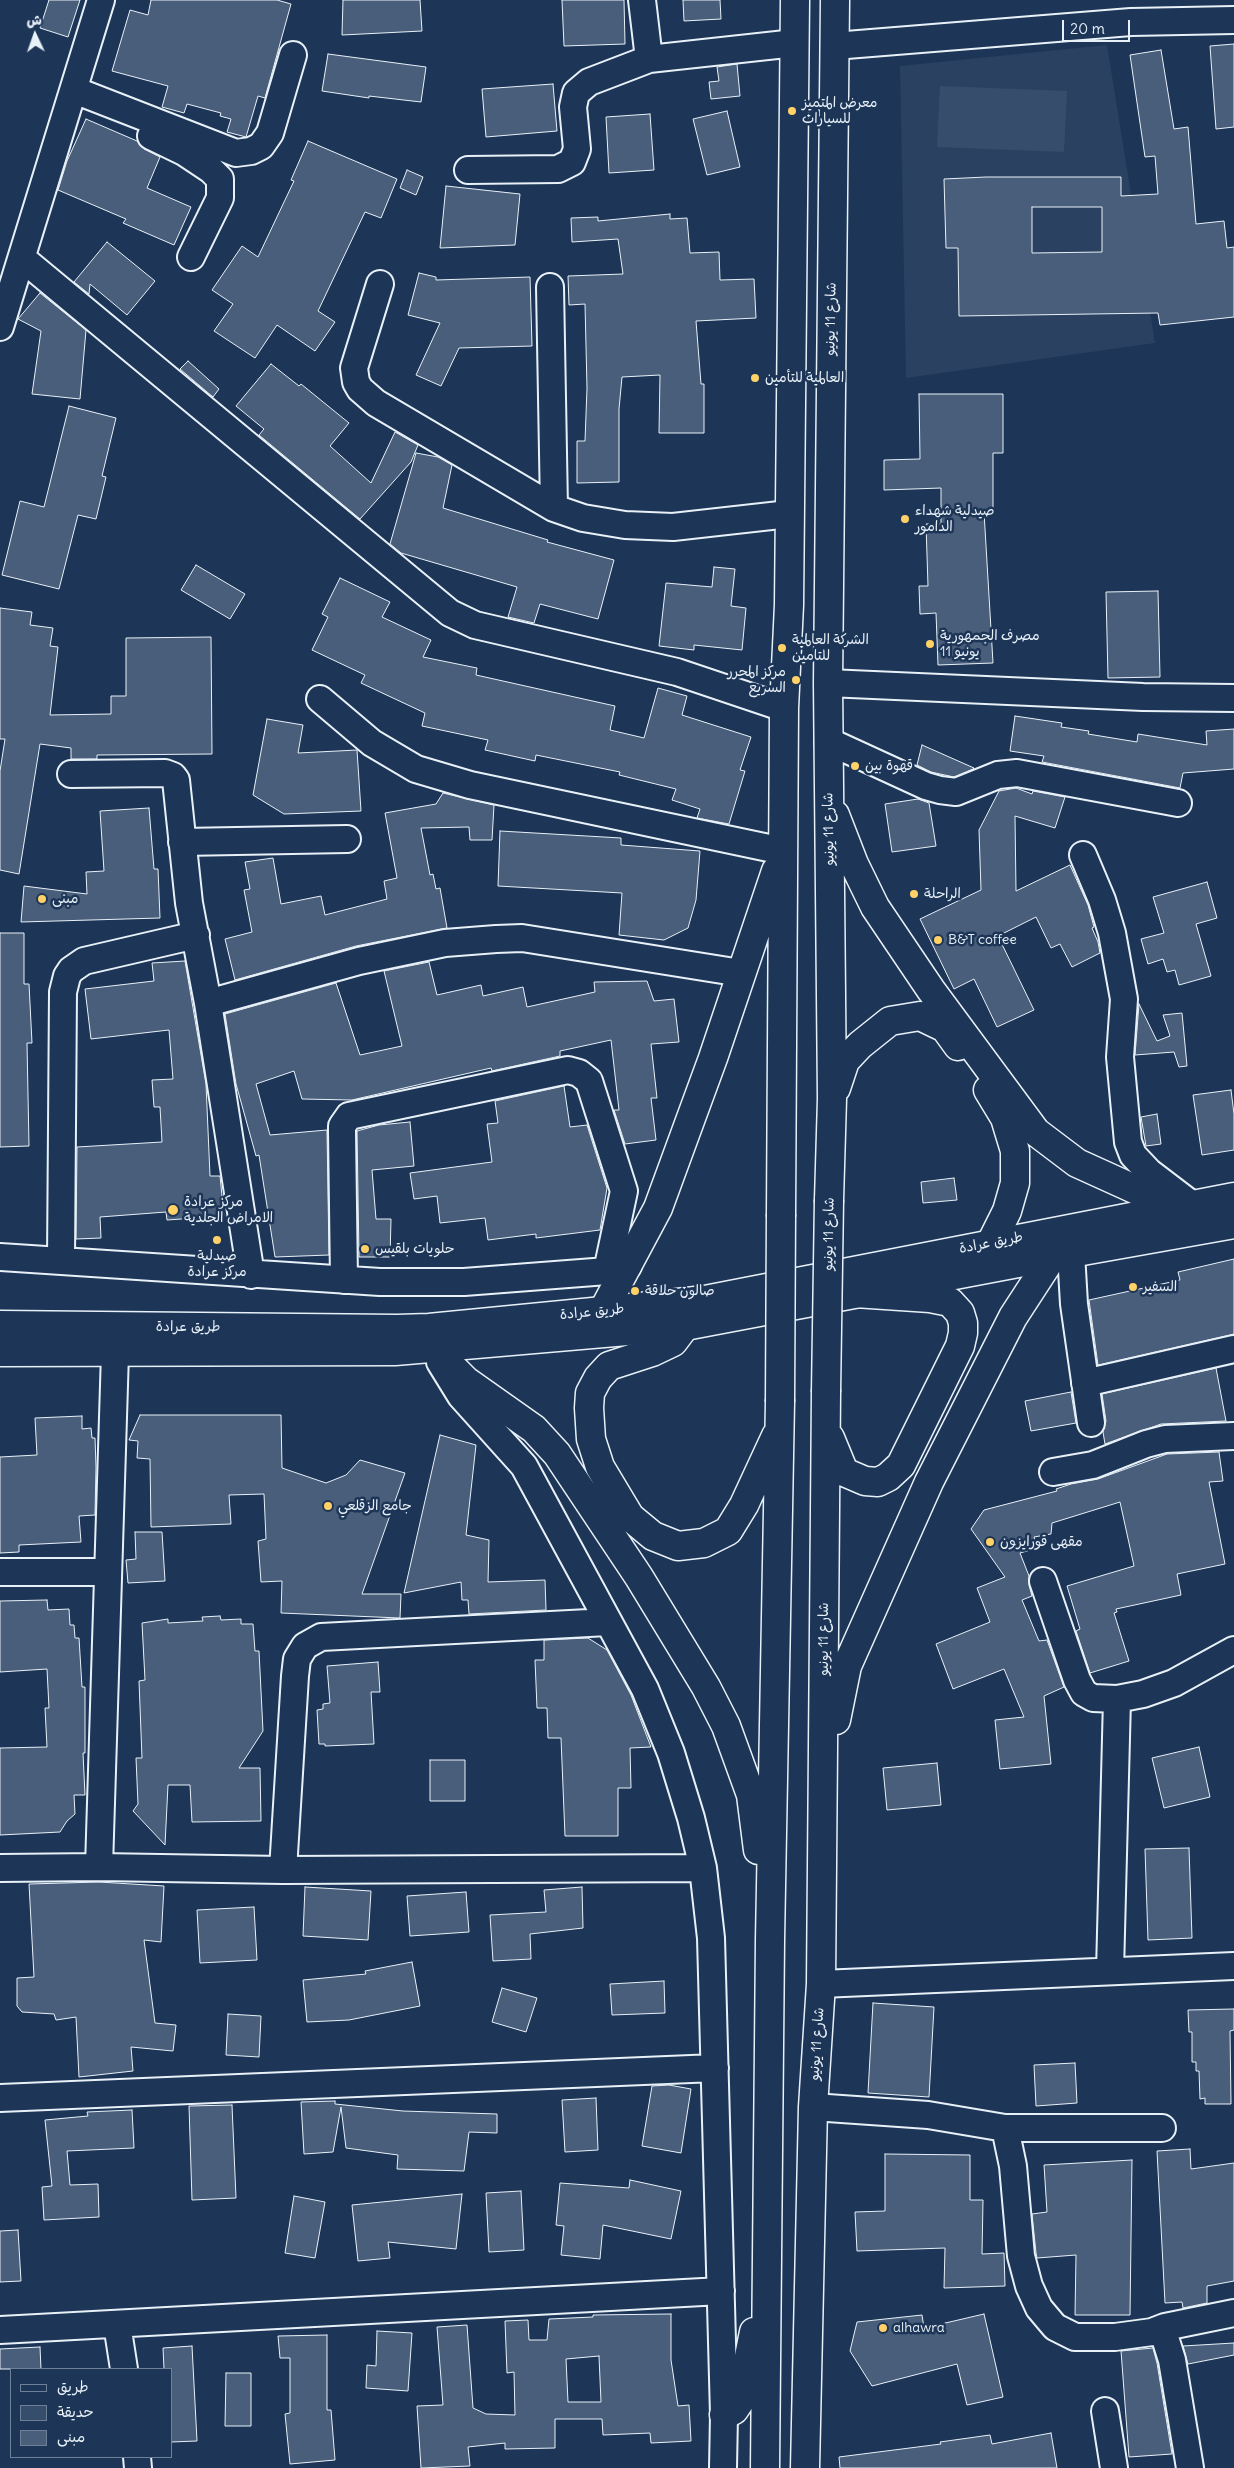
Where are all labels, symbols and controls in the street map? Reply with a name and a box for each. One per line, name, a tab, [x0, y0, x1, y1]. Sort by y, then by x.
north arrow	[10, 10, 60, 60]
scale bar	[1064, 10, 1132, 42]
text: ش	[26, 11, 42, 29]
text: 20 m	[1070, 19, 1105, 38]
place label: معرض المتميز للسيارات	[802, 95, 877, 128]
marker: معرض المتميز للسيارات	[786, 105, 798, 117]
street label: شارع 11 يونيو	[822, 282, 840, 356]
place label: العالمية للتأمين	[765, 370, 844, 386]
marker: العالمية للتأمين	[749, 372, 761, 384]
place label: صيدلية شهداء الدامور	[915, 503, 994, 536]
marker: صيدلية شهداء الدامور	[899, 513, 911, 525]
place label: مصرف الجمهورية 11 يونيو	[940, 628, 1040, 660]
place label: الشركة العالمية للتامين	[792, 632, 869, 664]
marker: مصرف الجمهورية 11 يونيو	[924, 638, 936, 650]
marker: الشركة العالمية للتامين	[776, 642, 788, 654]
place label: مركز المحرر السريع	[727, 664, 786, 696]
marker: مركز المحرر السريع	[790, 674, 802, 686]
place label: قهوة بين	[865, 758, 913, 774]
marker: قهوة بين	[849, 760, 861, 772]
street label: شارع 11 يونيو	[820, 792, 838, 866]
place label: الراحلة	[924, 886, 961, 902]
marker: الراحلة	[908, 888, 920, 900]
place label: مبنى	[52, 891, 78, 907]
marker: مبنى	[36, 893, 48, 905]
place label: B&T coffee	[948, 932, 1017, 948]
marker: B&T coffee	[932, 934, 944, 946]
place label: مركز عرادة الامراض الجلدية	[184, 1194, 273, 1226]
street label: شارع 11 يونيو	[820, 1197, 838, 1271]
marker: مركز عرادة الامراض الجلدية	[166, 1203, 180, 1217]
street label: طريق عرادة	[958, 1229, 1024, 1257]
marker: صيدلية مركز عرادة	[211, 1234, 223, 1246]
place label: حلويات بلقيس	[375, 1241, 455, 1257]
marker: حلويات بلقيس	[359, 1243, 371, 1255]
place label: صيدلية مركز عرادة	[187, 1248, 247, 1280]
place label: السفير	[1143, 1279, 1177, 1295]
marker: السفير	[1127, 1281, 1139, 1293]
place label: صالون حلاقة	[645, 1283, 715, 1299]
marker: صالون حلاقة	[629, 1285, 641, 1297]
street label: طريق عرادة	[559, 1300, 625, 1324]
street label: طريق عرادة	[156, 1319, 220, 1335]
place label: جامع الزقلعي	[338, 1498, 412, 1514]
marker: جامع الزقلعي	[322, 1500, 334, 1512]
place label: مقهى قورايزون	[1000, 1534, 1083, 1550]
marker: مقهى قورايزون	[984, 1536, 996, 1548]
street label: شارع 11 يونيو	[816, 1602, 832, 1676]
street label: شارع 11 يونيو	[806, 2007, 828, 2081]
place label: alhawra	[893, 2320, 945, 2336]
marker: alhawra	[877, 2322, 889, 2334]
legend	[10, 2368, 172, 2458]
text: طريق	[57, 2377, 89, 2396]
text: حديقة	[57, 2402, 94, 2421]
text: مبنى	[57, 2427, 85, 2446]

